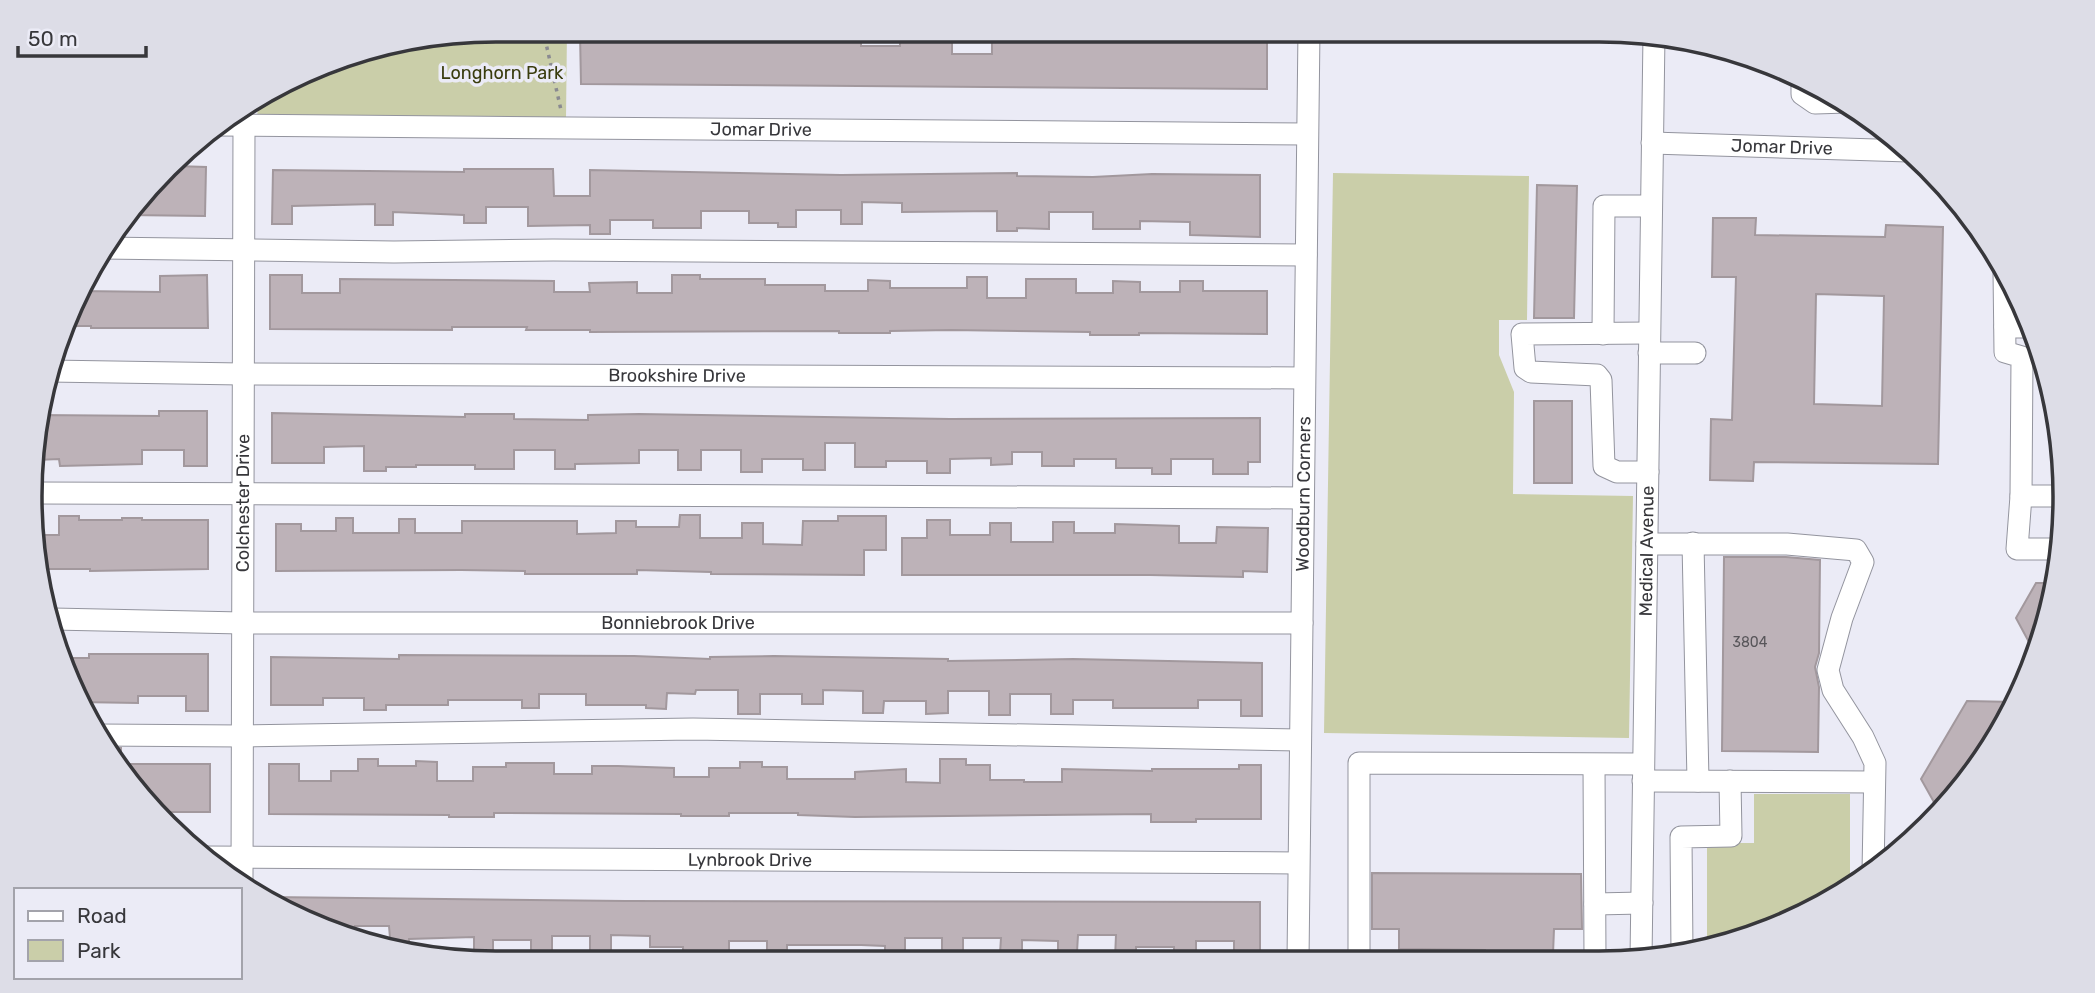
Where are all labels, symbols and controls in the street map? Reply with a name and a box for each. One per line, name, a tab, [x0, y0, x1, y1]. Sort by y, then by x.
scale bar	[18, 14, 145, 58]
text: 50 m	[28, 26, 78, 51]
park label: Longhorn Park	[441, 62, 564, 84]
street label: Jomar Drive	[710, 118, 812, 141]
street label: Jomar Drive	[1731, 134, 1833, 160]
street label: Brookshire Drive	[608, 364, 746, 387]
street label: Woodburn Corners	[1292, 416, 1315, 572]
street label: Colchester Drive	[232, 434, 254, 572]
street label: Medical Avenue	[1635, 486, 1659, 617]
street label: Bonniebrook Drive	[601, 612, 755, 634]
house number: 3804	[1733, 634, 1768, 651]
street label: Lynbrook Drive	[688, 849, 812, 871]
legend	[14, 888, 242, 979]
text: Road	[77, 903, 127, 928]
text: Park	[77, 938, 121, 963]

